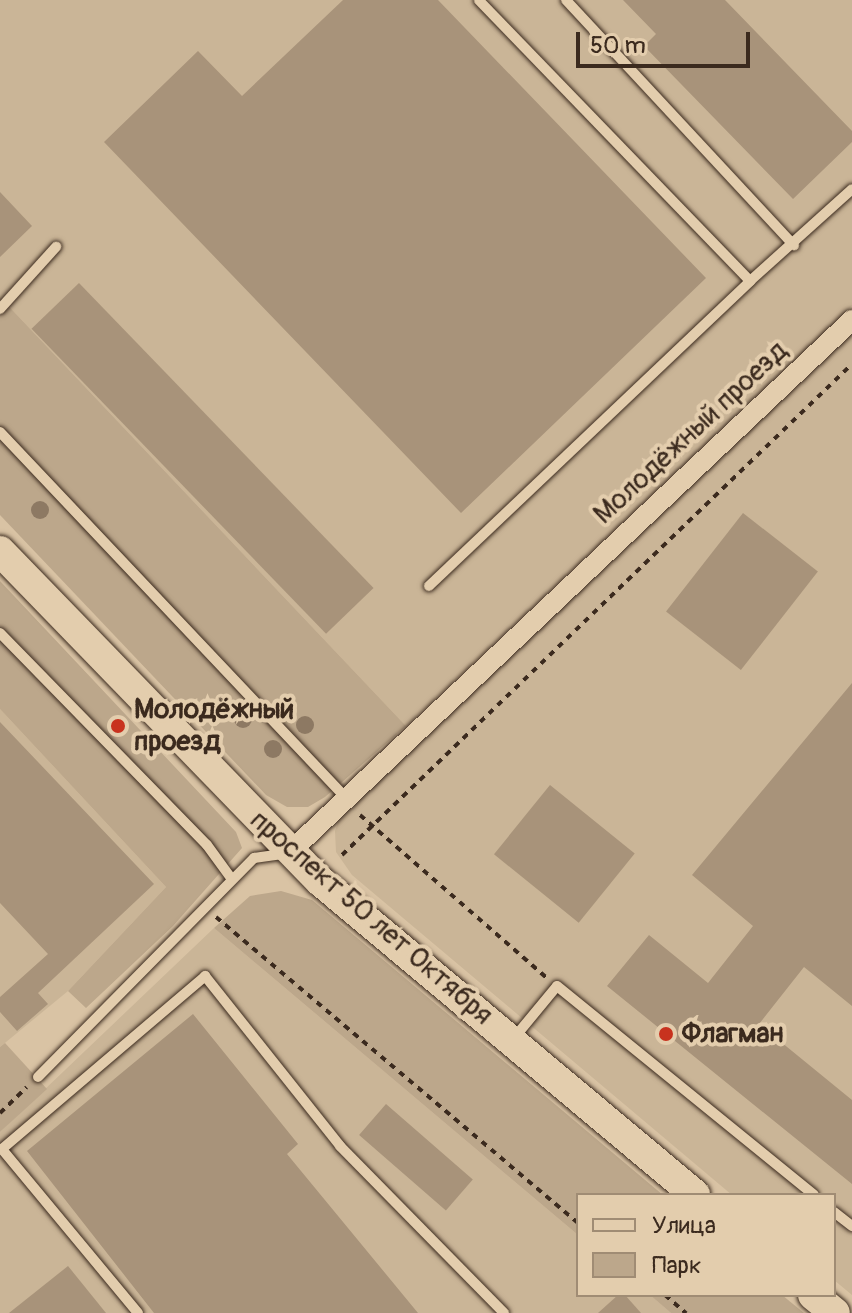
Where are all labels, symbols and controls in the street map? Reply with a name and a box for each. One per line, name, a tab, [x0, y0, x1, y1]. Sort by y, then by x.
scale bar	[580, 16, 754, 66]
text: 50 m	[590, 31, 646, 60]
street label: Молодёжный проезд	[587, 334, 795, 532]
place label: Молодёжный проезд	[134, 693, 294, 759]
marker: Молодёжный проезд	[109, 717, 127, 735]
street label: проспект 50 лет Октября	[243, 804, 499, 1032]
place label: Флагман	[682, 1017, 783, 1051]
marker: Флагман	[657, 1025, 675, 1043]
legend	[576, 1193, 836, 1297]
text: Улица	[652, 1211, 716, 1240]
text: Парк	[652, 1251, 701, 1280]

